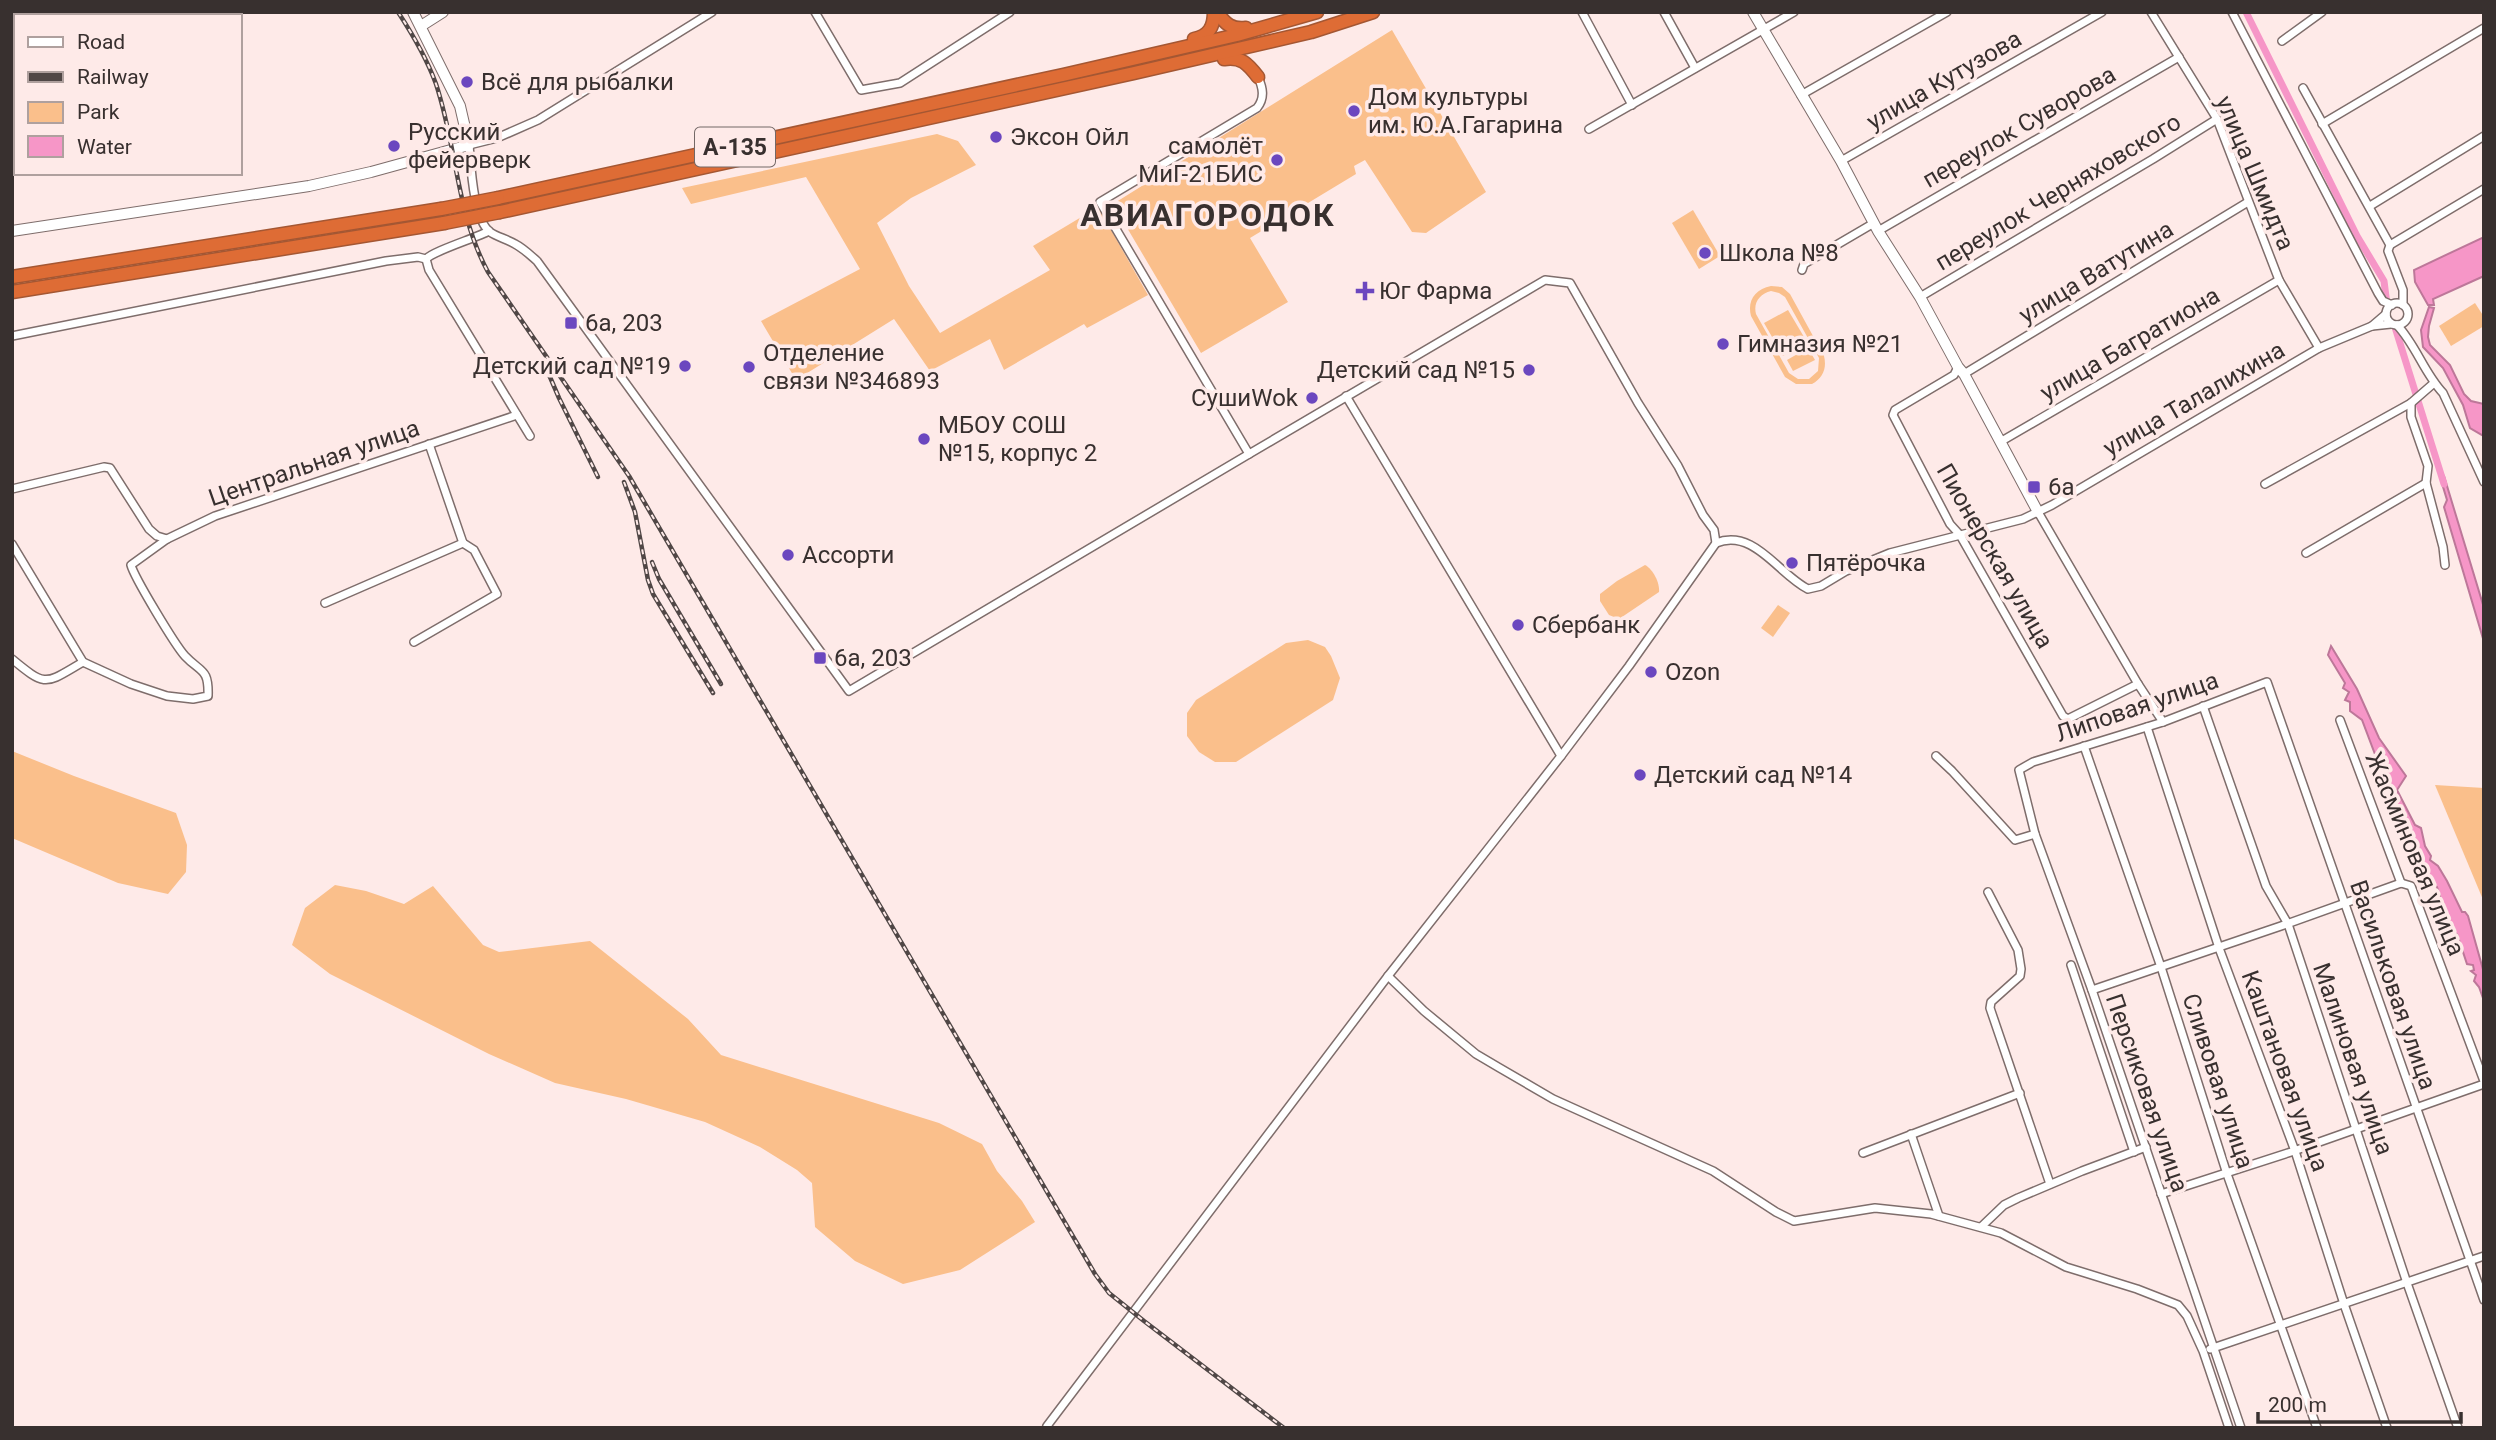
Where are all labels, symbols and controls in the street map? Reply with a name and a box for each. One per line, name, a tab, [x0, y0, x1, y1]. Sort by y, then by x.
legend	[14, 14, 242, 175]
street label: улица Кутузова	[1862, 24, 2026, 136]
text: Road	[77, 30, 125, 54]
street label: переулок Суворова	[1917, 60, 2121, 194]
text: Railway	[77, 65, 149, 89]
place label: Всё для рыбалки	[481, 68, 674, 96]
marker: Всё для рыбалки	[459, 74, 475, 90]
place label: Дом культуры им. Ю.А.Гагарина	[1368, 83, 1563, 139]
street label: улица Шмидта	[2210, 92, 2300, 254]
text: Park	[77, 100, 120, 124]
marker: Дом культуры им. Ю.А.Гагарина	[1346, 103, 1362, 119]
street label: переулок Черняховского	[1930, 108, 2186, 276]
place label: Русский фейерверк	[408, 118, 531, 174]
place label: Эксон Ойл	[1010, 123, 1129, 151]
road number: А-135	[695, 128, 775, 166]
marker: Эксон Ойл	[988, 129, 1004, 145]
place label: самолёт МиГ-21БИС	[1138, 132, 1263, 188]
text: Water	[77, 135, 132, 159]
marker: Русский фейерверк	[386, 138, 402, 154]
marker: самолёт МиГ-21БИС	[1269, 152, 1285, 168]
district label: АВИАГОРОДОК	[1080, 196, 1336, 234]
street label: улица Ватутина	[2014, 215, 2178, 329]
place label: Школа №8	[1719, 239, 1839, 267]
marker: Школа №8	[1697, 245, 1713, 261]
place label: Юг Фарма	[1379, 277, 1492, 305]
street label: улица Багратиона	[2035, 281, 2225, 407]
marker: Юг Фарма	[1357, 283, 1373, 299]
place label: 6a, 203	[585, 309, 663, 337]
marker: 6a, 203	[563, 315, 579, 331]
place label: Гимназия №21	[1737, 330, 1903, 358]
marker: Гимназия №21	[1715, 336, 1731, 352]
street label: улица Талалихина	[2098, 336, 2290, 462]
place label: Отделение связи №346893	[763, 339, 940, 395]
place label: Детский сад №19	[473, 352, 671, 380]
place label: Детский сад №15	[1317, 356, 1515, 384]
marker: Детский сад №19	[677, 358, 693, 374]
marker: Отделение связи №346893	[741, 359, 757, 375]
marker: Детский сад №15	[1521, 362, 1537, 378]
place label: СушиWok	[1191, 384, 1299, 412]
marker: СушиWok	[1304, 390, 1320, 406]
place label: МБОУ СОШ №15, корпус 2	[938, 411, 1097, 467]
street label: Центральная улица	[205, 414, 423, 512]
marker: МБОУ СОШ №15, корпус 2	[916, 431, 932, 447]
street label: Пионерская улица	[1931, 459, 2059, 653]
place label: 6а	[2048, 473, 2075, 501]
marker: 6а	[2026, 479, 2042, 495]
place label: Ассорти	[802, 541, 894, 569]
marker: Ассорти	[780, 547, 796, 563]
place label: Пятёрочка	[1806, 549, 1926, 577]
marker: Пятёрочка	[1784, 555, 1800, 571]
place label: Сбербанк	[1532, 611, 1640, 639]
marker: Сбербанк	[1510, 617, 1526, 633]
place label: 6а, 203	[834, 644, 912, 672]
marker: 6а, 203	[812, 650, 828, 666]
place label: Ozon	[1665, 658, 1720, 686]
marker: Ozon	[1643, 664, 1659, 680]
street label: Липовая улица	[2052, 666, 2222, 748]
street label: Жасминовая улица	[2359, 748, 2471, 960]
place label: Детский сад №14	[1654, 761, 1852, 789]
marker: Детский сад №14	[1632, 767, 1648, 783]
street label: Васильковая улица	[2344, 877, 2442, 1093]
street label: Малиновая улица	[2307, 959, 2399, 1159]
street label: Каштановая улица	[2236, 967, 2334, 1175]
street label: Персиковая улица	[2100, 990, 2194, 1196]
street label: Сливовая улица	[2176, 990, 2260, 1172]
scale bar	[2258, 1380, 2461, 1424]
text: 200 m	[2268, 1393, 2327, 1417]

